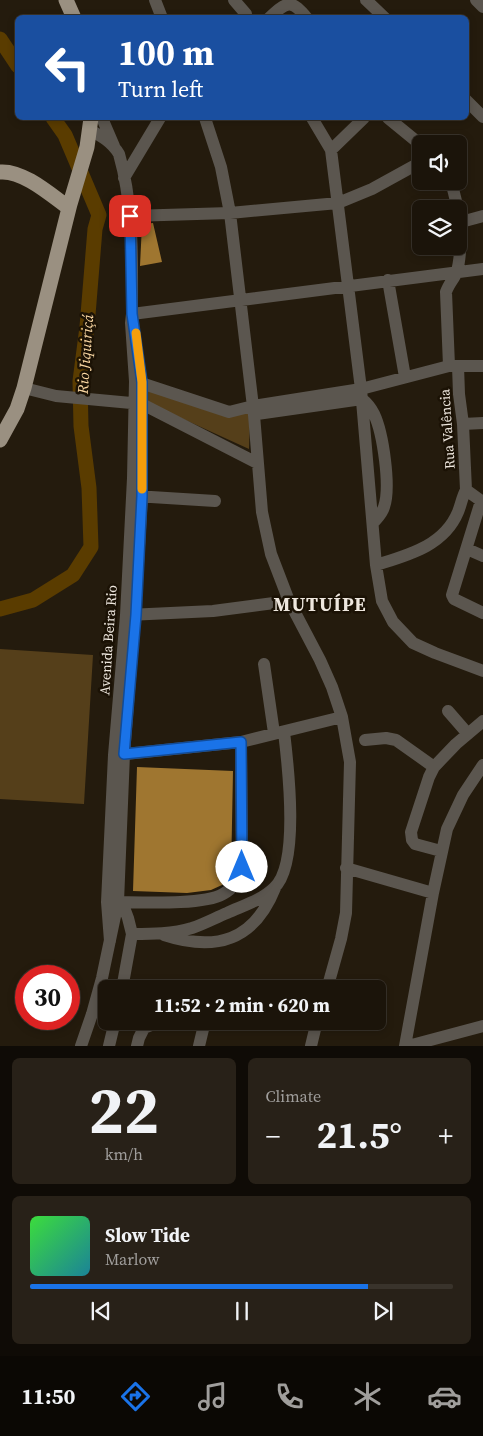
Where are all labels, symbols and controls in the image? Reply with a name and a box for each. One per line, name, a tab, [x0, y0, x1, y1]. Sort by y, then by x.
text: 100 m	[118, 29, 214, 77]
icon: left	[35, 35, 100, 100]
text: Turn left	[118, 74, 203, 104]
map controls	[412, 135, 467, 255]
button: sound	[412, 135, 467, 190]
pin	[109, 195, 151, 237]
button: layers	[412, 200, 467, 255]
icon: arrive	[116, 202, 144, 230]
water label: Rio Jiquiriçá	[72, 313, 98, 395]
street label: Rua Valência	[434, 387, 460, 470]
street label: Avenida Beira Rio	[94, 584, 122, 696]
district label: MUTUÍPE	[273, 591, 367, 617]
position arrow	[215, 840, 267, 892]
speed limit sign: 30	[15, 965, 80, 1030]
text: 11:52 · 2 min · 620 m	[154, 992, 330, 1018]
text: 22	[89, 1066, 159, 1155]
text: Climate	[266, 1085, 321, 1107]
text: 21.5°	[316, 1109, 402, 1161]
text: −	[266, 1117, 280, 1155]
text: +	[438, 1117, 453, 1155]
text: km/h	[105, 1143, 143, 1165]
text: Slow Tide	[105, 1222, 190, 1248]
text: Marlow	[105, 1248, 160, 1270]
icon: previous	[87, 1297, 115, 1325]
icon: pause	[228, 1297, 256, 1325]
icon: next	[369, 1297, 397, 1325]
icon: directions	[118, 1379, 153, 1414]
icon: music	[195, 1379, 230, 1414]
icon: phone	[272, 1379, 307, 1414]
icon: climate	[350, 1379, 385, 1414]
icon: car	[427, 1379, 462, 1414]
text: 11:50	[21, 1381, 75, 1411]

